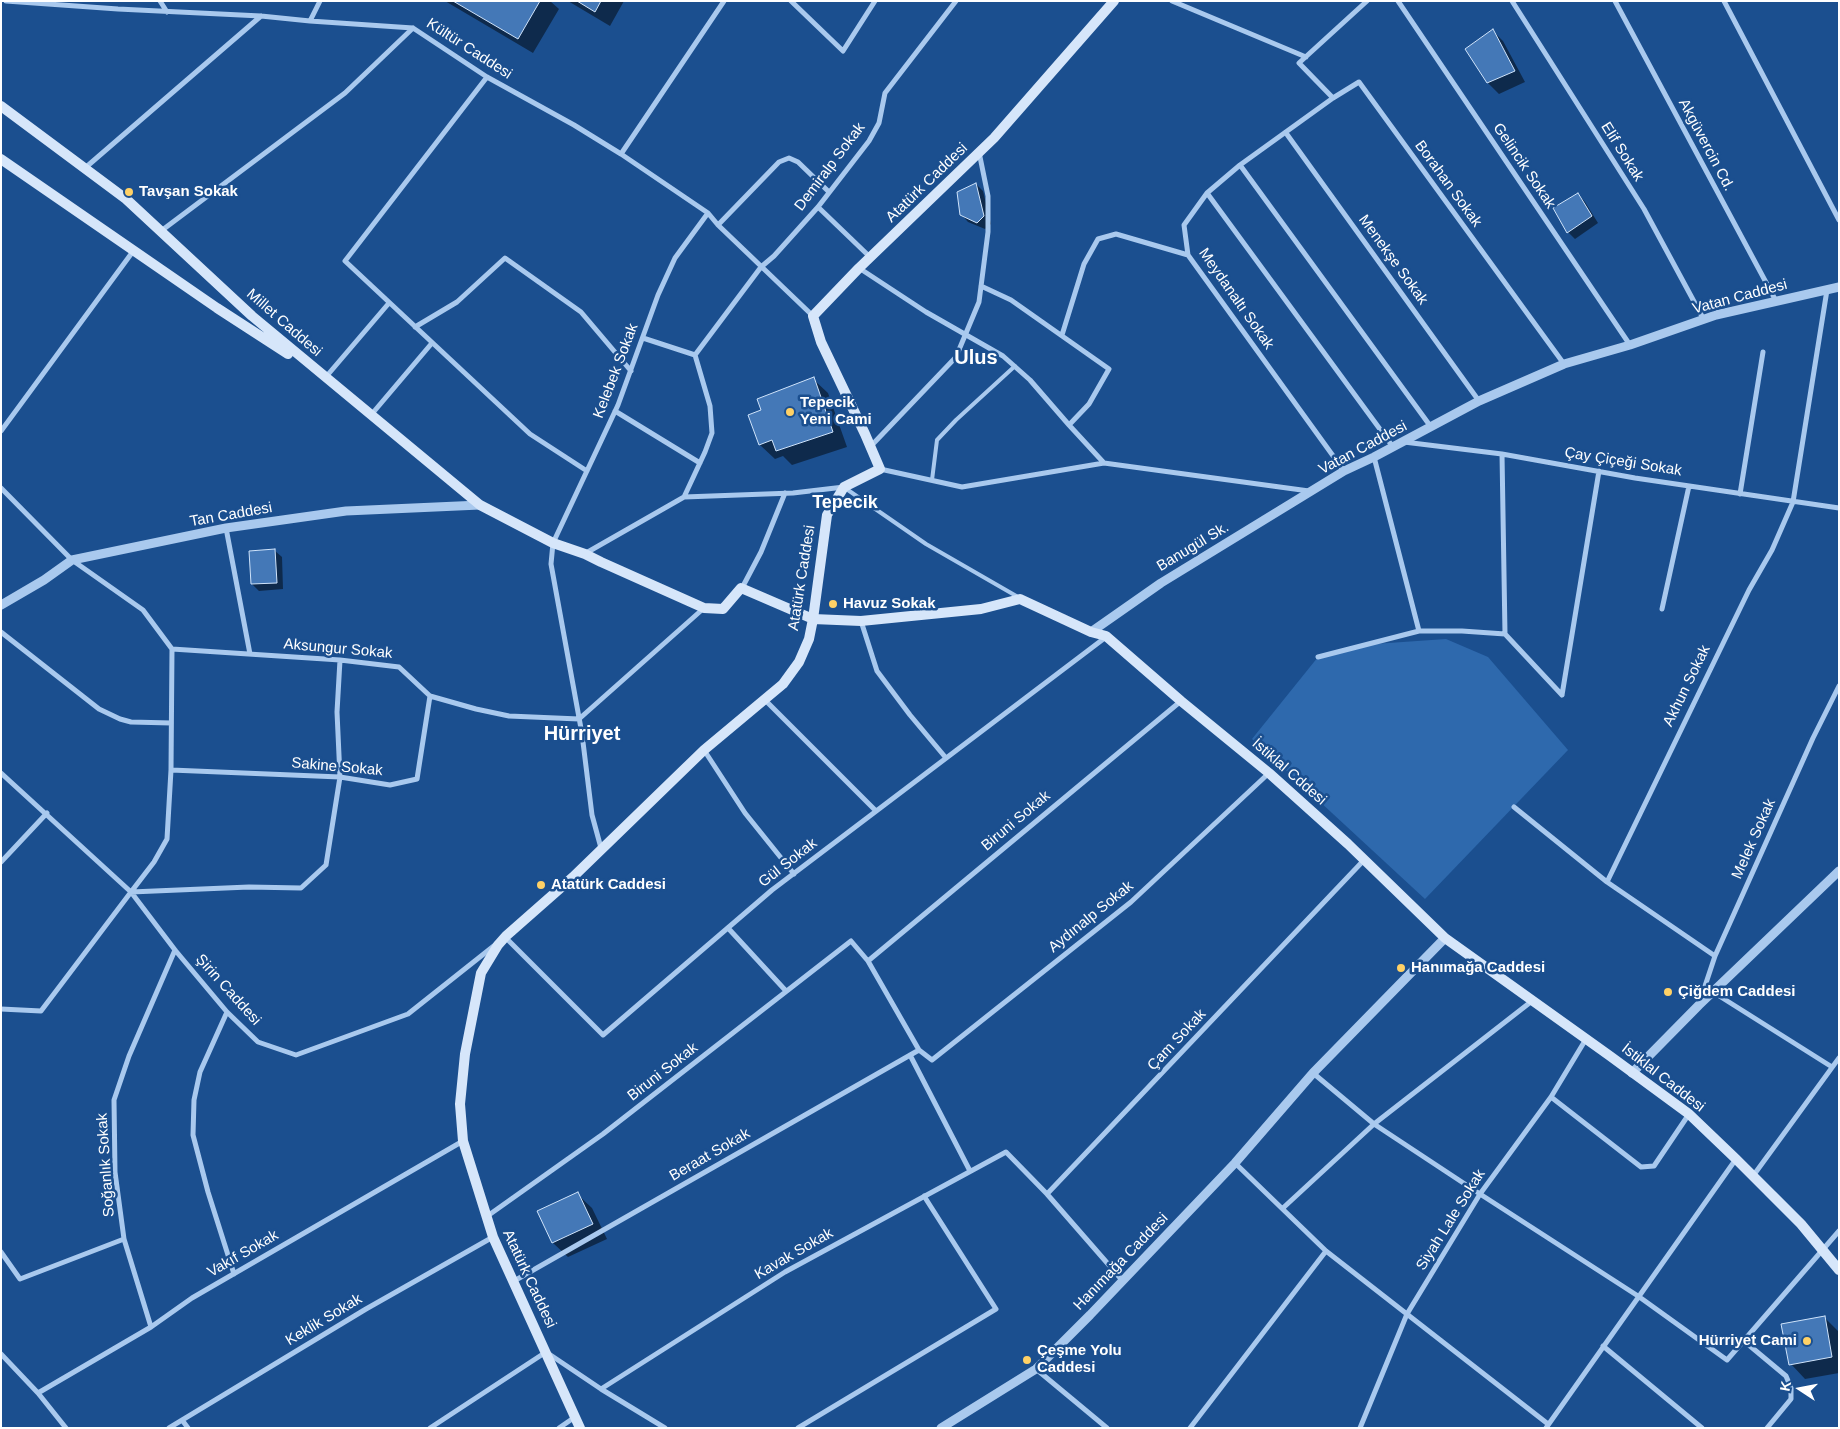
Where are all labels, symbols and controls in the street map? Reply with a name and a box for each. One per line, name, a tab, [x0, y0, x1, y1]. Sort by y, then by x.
street label: Kültür Caddesi	[423, 15, 515, 83]
street label: Akgüvercin Cd.	[1674, 96, 1738, 194]
street label: Demiralp Sokak	[791, 119, 869, 215]
street label: Elif Sokak	[1597, 119, 1647, 185]
street label: Gelincik Sokak	[1489, 120, 1559, 212]
street label: Borahan Sokak	[1411, 137, 1485, 231]
street label: Atatürk Caddesi	[882, 139, 972, 227]
place label: Tavşan Sokak	[139, 183, 238, 201]
marker: Tavşan Sokak	[123, 186, 135, 198]
street label: Menekşe Sokak	[1354, 212, 1432, 308]
street label: Meydanaltı Sokak	[1194, 245, 1278, 353]
street label: Vatan Caddesi	[1691, 276, 1789, 318]
street label: Millet Caddesi	[243, 285, 325, 361]
street label: Kelebek Sokak	[590, 321, 642, 421]
district label: Ulus	[954, 346, 998, 370]
place label: Tepecik Yeni Cami	[800, 394, 872, 429]
marker: Tepecik Yeni Cami	[784, 406, 796, 418]
street label: Vatan Caddesi	[1316, 417, 1410, 479]
street label: Çay Çiçeği Sokak	[1563, 444, 1683, 480]
district label: Tepecik	[812, 492, 878, 514]
street label: Tan Caddesi	[188, 499, 274, 531]
street label: Banugül Sk.	[1154, 518, 1232, 576]
street label: Atatürk Caddesi	[785, 524, 819, 632]
place label: Havuz Sokak	[843, 595, 936, 613]
marker: Havuz Sokak	[827, 598, 839, 610]
street label: Aksungur Sokak	[283, 635, 393, 663]
street label: Akhun Sokak	[1660, 642, 1714, 730]
district label: Hürriyet	[544, 722, 620, 746]
street label: İstiklal Cddesi	[1248, 735, 1330, 809]
street label: Sakine Sokak	[291, 754, 383, 780]
street label: Biruni Sokak	[978, 787, 1054, 855]
street label: Melek Sokak	[1728, 796, 1780, 882]
street label: Gül Sokak	[755, 835, 821, 891]
place label: Atatürk Caddesi	[551, 876, 666, 894]
street label: Aydınalp Sokak	[1045, 877, 1137, 957]
marker: Atatürk Caddesi	[535, 879, 547, 891]
street label: Şirin Caddesi	[191, 951, 265, 1029]
place label: Hanımağa Caddesi	[1411, 959, 1545, 977]
marker: Hanımağa Caddesi	[1395, 962, 1407, 974]
place label: Çiğdem Caddesi	[1678, 983, 1796, 1001]
marker: Çiğdem Caddesi	[1662, 986, 1674, 998]
street label: Çam Sokak	[1144, 1006, 1210, 1074]
street label: Biruni Sokak	[624, 1039, 702, 1105]
street label: İstiklal Caddesi	[1618, 1040, 1708, 1116]
street label: Soğanlık Sokak	[93, 1112, 119, 1218]
street label: Beraat Sokak	[667, 1125, 753, 1185]
street label: Siyah Lale Sokak	[1413, 1166, 1489, 1274]
street label: Hanımağa Caddesi	[1070, 1210, 1172, 1314]
street label: Kavak Sokak	[752, 1224, 836, 1284]
street label: Vakıf Sokak	[204, 1226, 282, 1282]
street label: Atatürk Caddesi	[498, 1227, 560, 1331]
street label: Keklik Sokak	[283, 1290, 365, 1350]
place label: Hürriyet Cami	[1699, 1332, 1797, 1350]
marker: Hürriyet Cami	[1801, 1335, 1813, 1347]
place label: Çeşme Yolu Caddesi	[1037, 1342, 1122, 1377]
marker: Çeşme Yolu Caddesi	[1021, 1354, 1033, 1366]
north arrow	[1775, 1364, 1825, 1414]
text: K	[1776, 1380, 1794, 1393]

